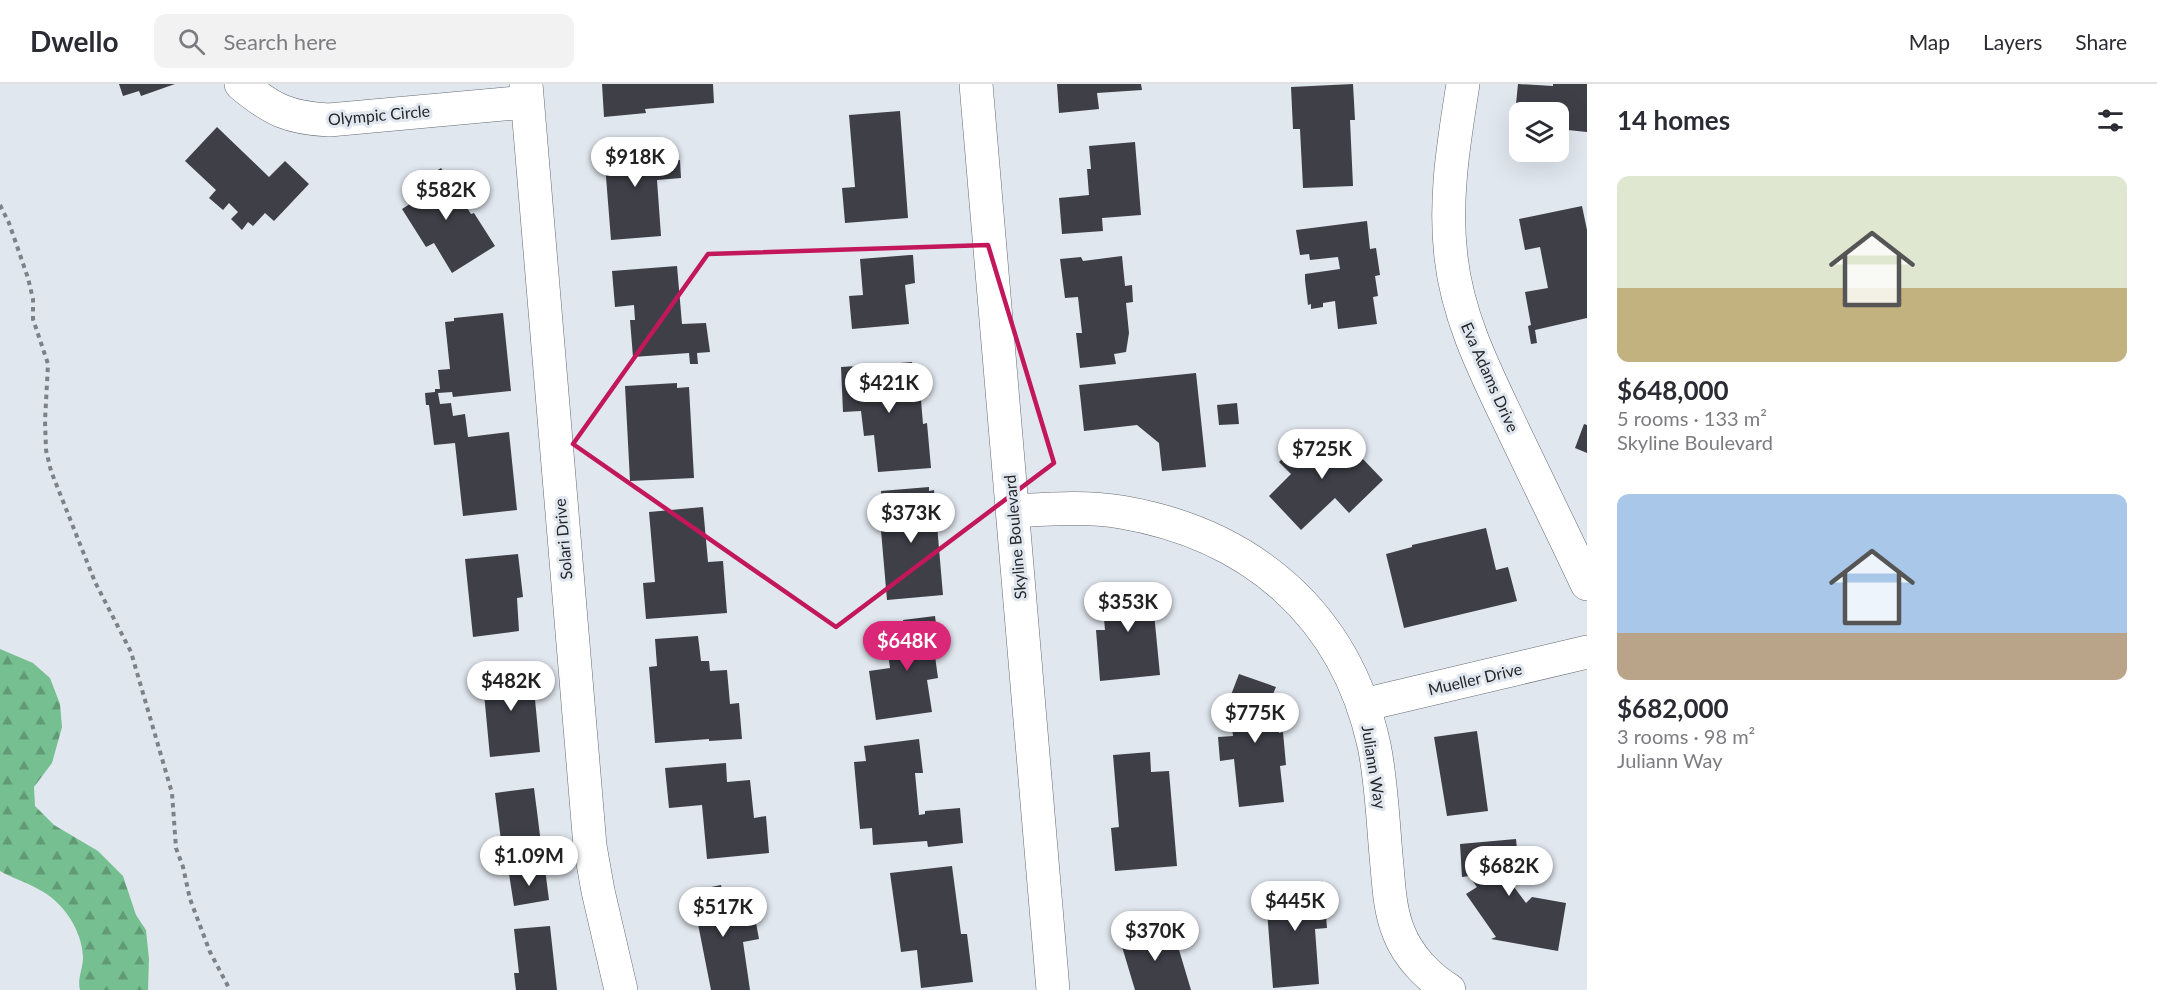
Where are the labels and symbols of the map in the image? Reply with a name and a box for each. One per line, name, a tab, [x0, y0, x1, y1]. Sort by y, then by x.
street label: Olympic Circle	[327, 101, 431, 128]
pin: $918K	[593, 137, 677, 188]
pin: $582K	[404, 170, 488, 221]
street label: Eva Adams Drive	[1458, 319, 1523, 435]
pin: $421K	[847, 363, 931, 414]
pin: $725K	[1280, 429, 1364, 480]
street label: Skyline Boulevard	[1000, 474, 1029, 600]
pin: $373K	[869, 493, 953, 544]
street label: Solari Drive	[549, 498, 576, 580]
pin: $353K	[1086, 582, 1170, 633]
pin: $648K	[865, 621, 949, 672]
street label: Mueller Drive	[1426, 658, 1524, 699]
pin: $482K	[469, 661, 553, 712]
pin: $775K	[1213, 693, 1297, 744]
street label: Juliann Way	[1359, 724, 1391, 811]
pin: $1.09M	[480, 836, 578, 887]
pin: $682K	[1467, 846, 1551, 897]
pin: $445K	[1253, 881, 1337, 932]
pin: $517K	[681, 887, 765, 938]
pin: $370K	[1113, 911, 1197, 962]

